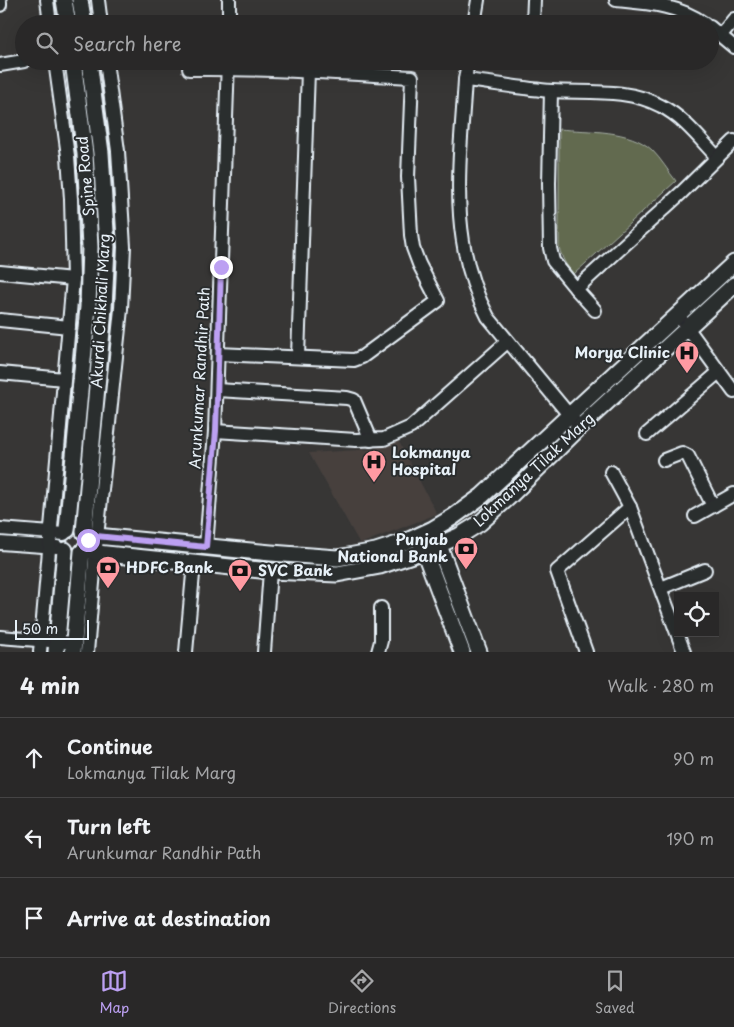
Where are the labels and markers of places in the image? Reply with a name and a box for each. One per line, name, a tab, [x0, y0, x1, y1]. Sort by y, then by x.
place label: Morya Clinic	[575, 340, 670, 363]
hospital icon: Morya Clinic	[674, 340, 700, 374]
place label: Lokmanya Hospital	[392, 440, 471, 480]
hospital icon: Lokmanya Hospital	[361, 449, 387, 483]
place label: Punjab National Bank	[337, 527, 448, 567]
bank icon: Punjab National Bank	[453, 536, 479, 570]
bank icon: HDFC Bank	[95, 555, 121, 589]
place label: HDFC Bank	[126, 555, 214, 578]
bank icon: SVC Bank	[227, 558, 253, 592]
place label: SVC Bank	[258, 558, 333, 581]

